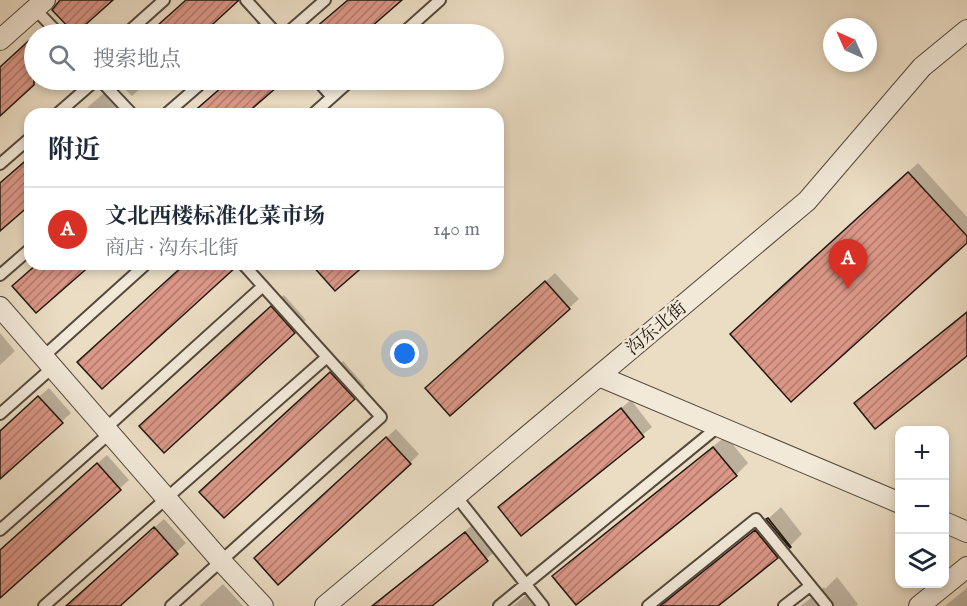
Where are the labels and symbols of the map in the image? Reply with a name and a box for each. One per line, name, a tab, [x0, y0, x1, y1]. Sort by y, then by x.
north arrow	[823, 18, 877, 72]
pin: A	[828, 240, 868, 289]
street label: 沟东北街	[622, 297, 692, 361]
your location	[390, 339, 419, 368]

